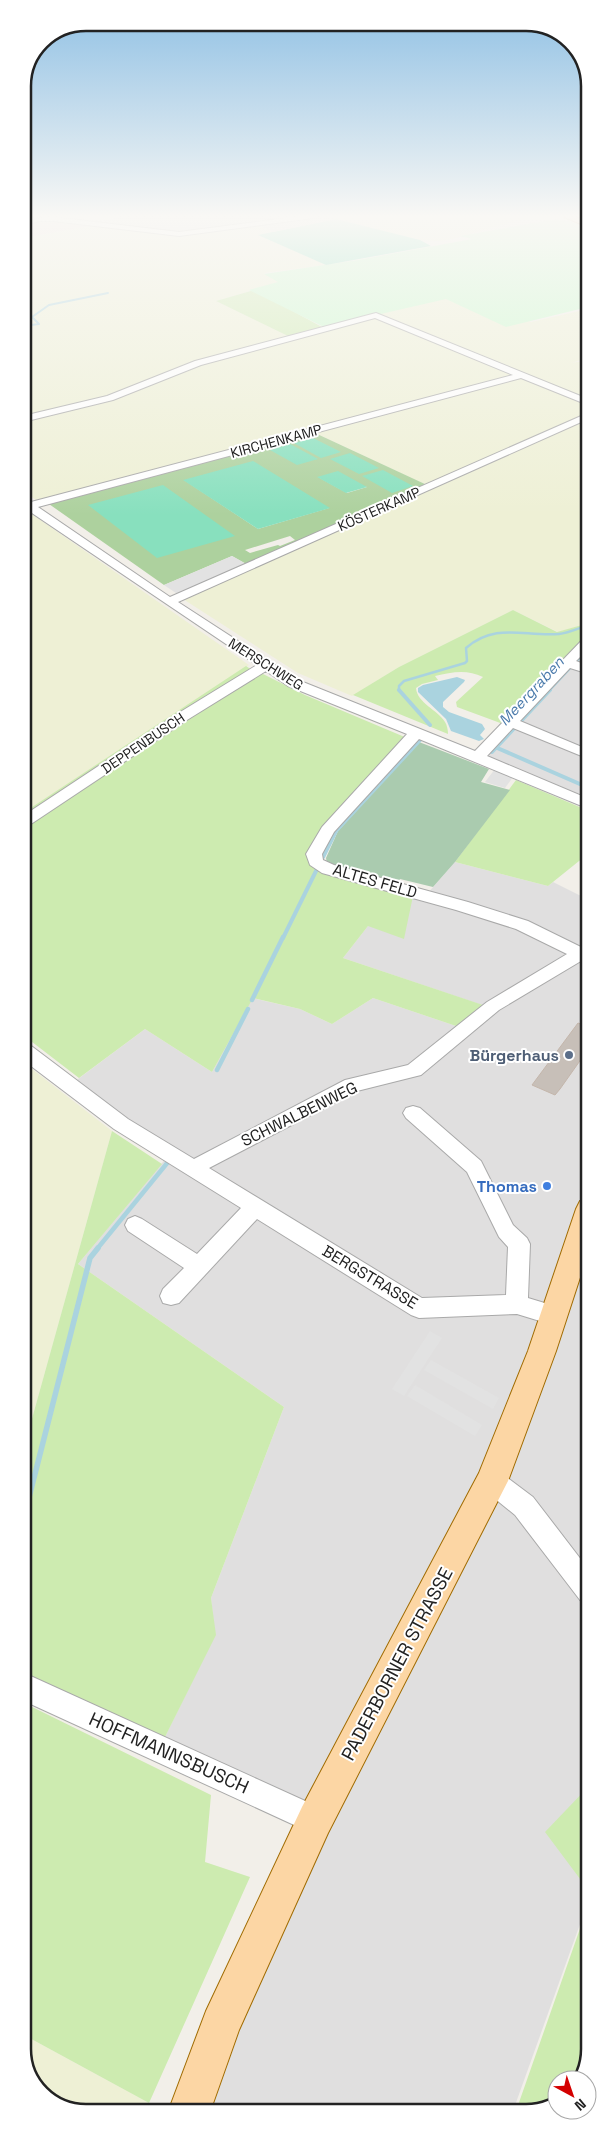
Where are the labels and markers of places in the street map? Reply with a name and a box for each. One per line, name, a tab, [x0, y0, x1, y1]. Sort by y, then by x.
place label: Bürgerhaus	[470, 1045, 559, 1066]
marker: Bürgerhaus	[563, 1049, 575, 1061]
place label: Thomas	[477, 1176, 537, 1197]
marker: Thomas	[541, 1180, 553, 1192]

